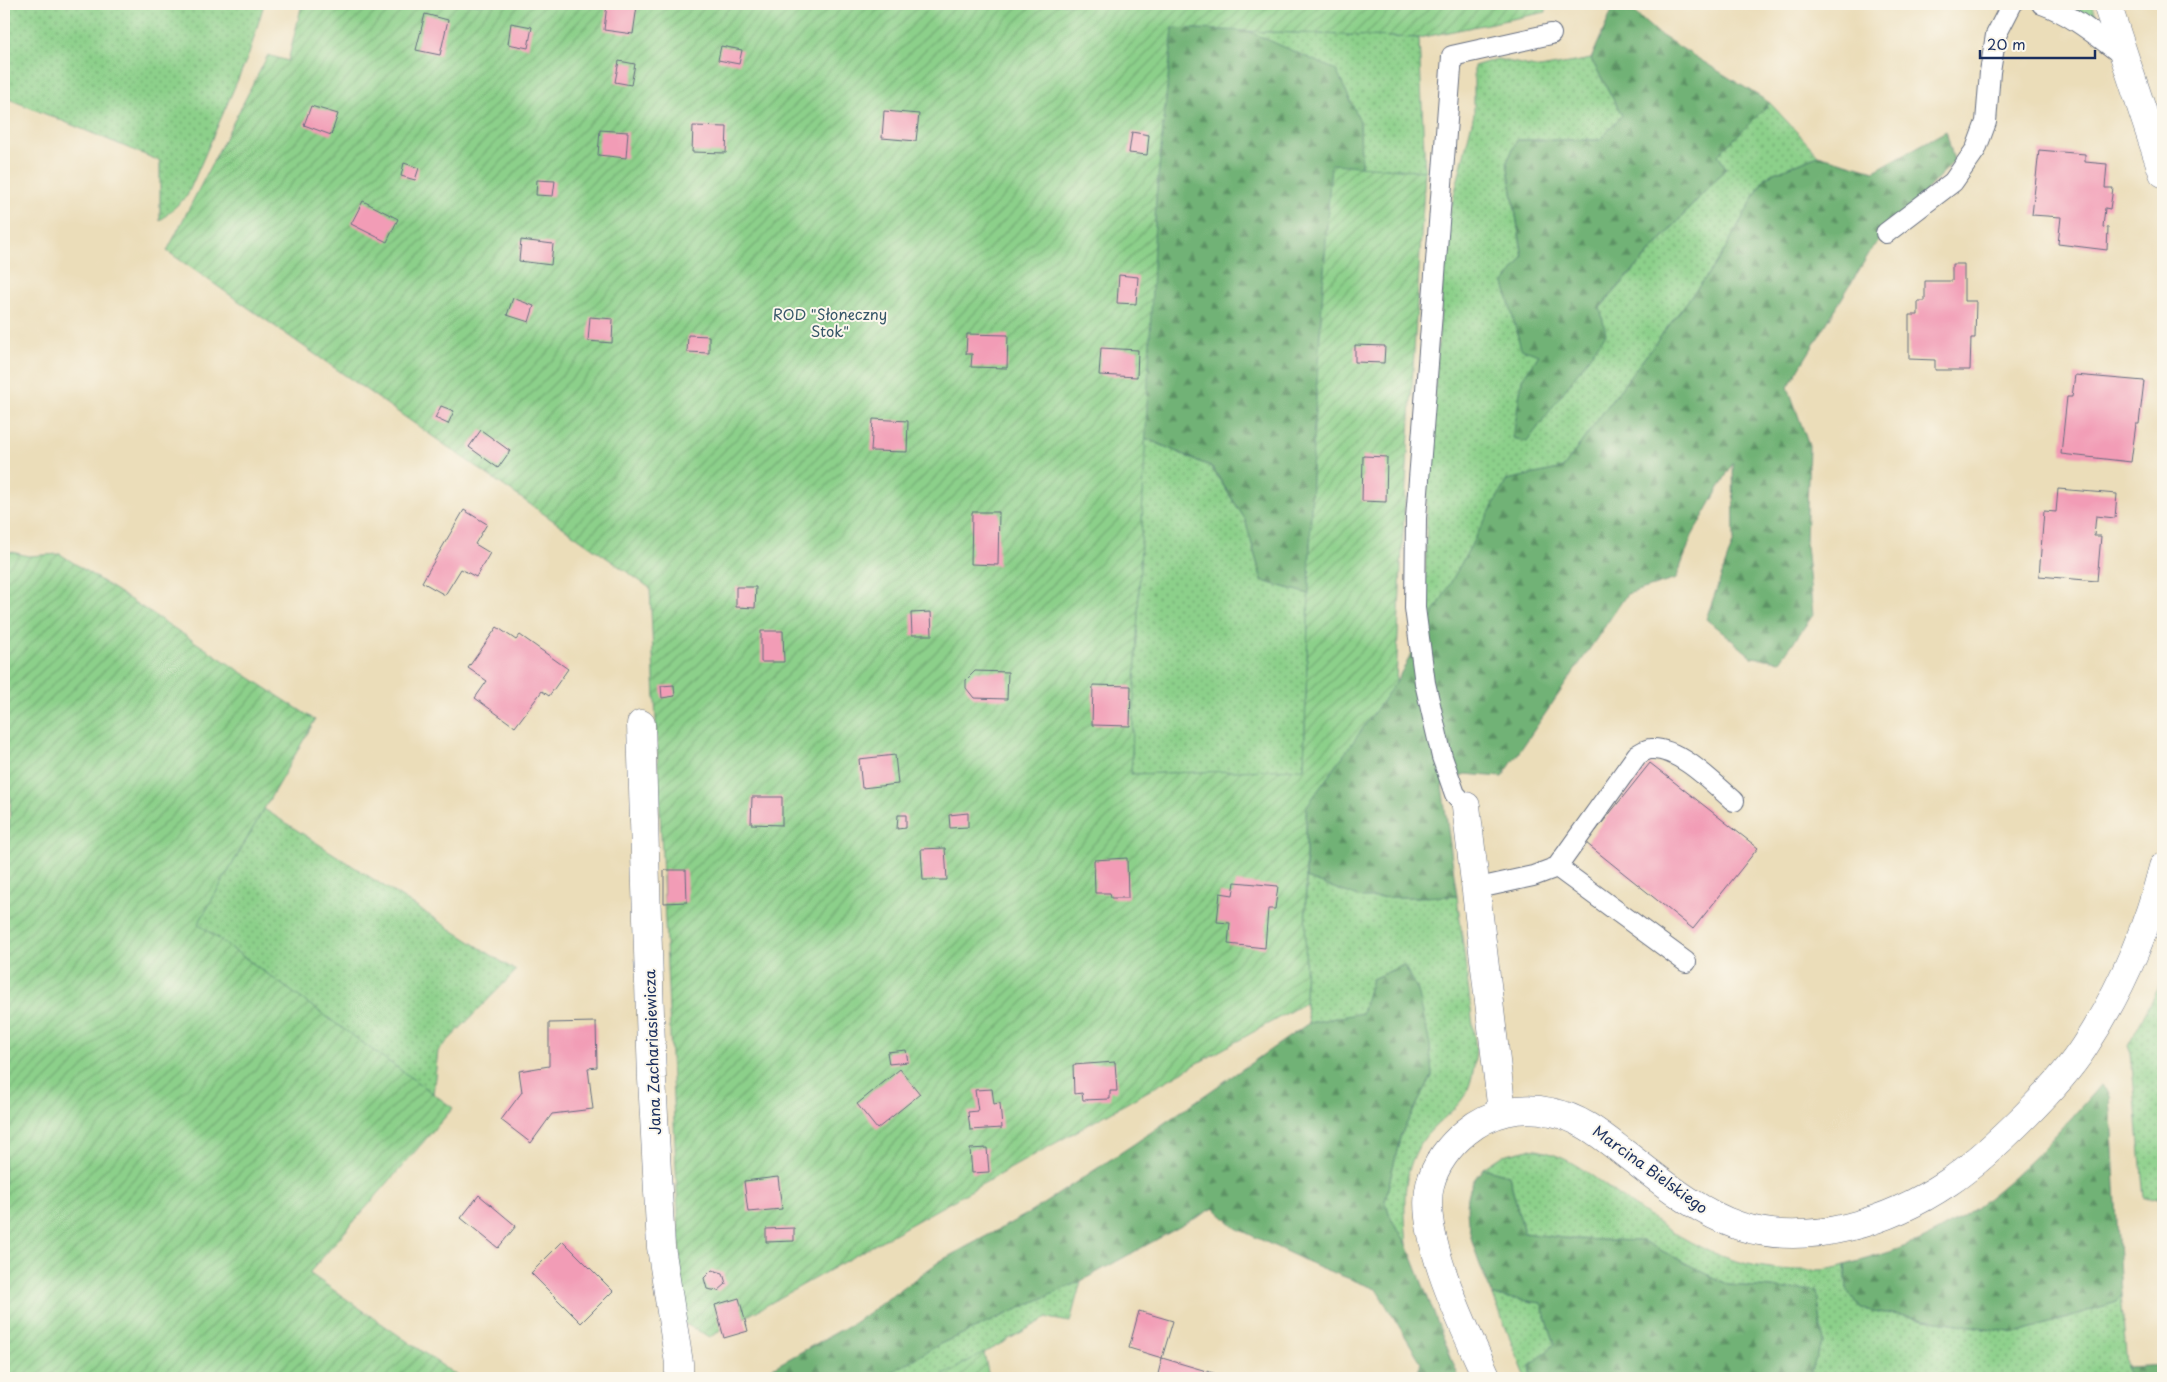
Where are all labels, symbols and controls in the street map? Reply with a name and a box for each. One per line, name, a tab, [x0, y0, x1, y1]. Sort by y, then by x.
scale bar	[1980, 28, 2094, 60]
text: 20 m	[1987, 32, 2026, 55]
park label: ROD "Słoneczny Stok"	[773, 302, 887, 342]
street label: Jana Zachariasiewicza	[637, 969, 666, 1135]
street label: Marcina Bielskiego	[1588, 1119, 1713, 1219]

